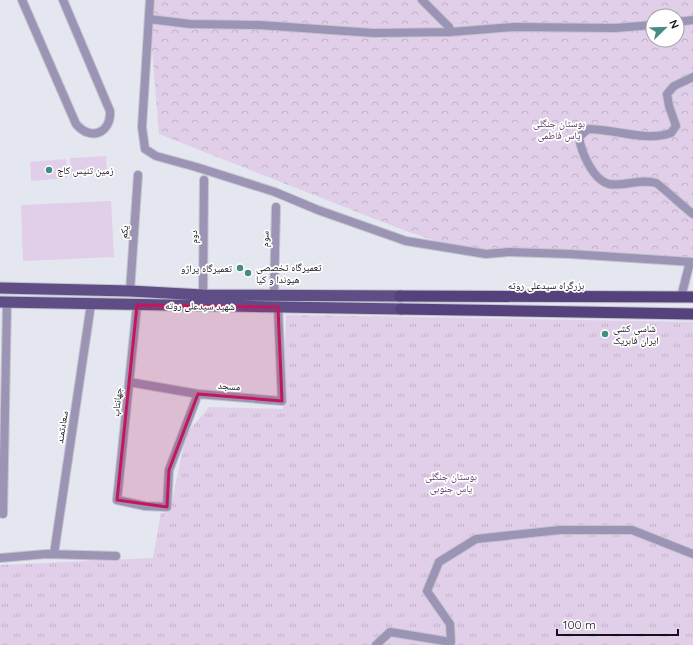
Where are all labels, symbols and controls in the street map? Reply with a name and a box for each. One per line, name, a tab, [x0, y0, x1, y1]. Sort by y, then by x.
north arrow	[645, 8, 685, 48]
text: N	[666, 18, 682, 31]
park label: بوستان جنگلی یاس فاطمی	[533, 117, 585, 142]
place label: زمین تنیس کاج	[57, 164, 114, 177]
marker: زمین تنیس کاج	[44, 165, 54, 175]
street label: یکم	[117, 225, 132, 239]
street label: دوم	[187, 230, 201, 244]
street label: سوم	[258, 230, 273, 247]
place label: تعمیرگاه تخصصی هیوندا و کیا	[256, 261, 321, 286]
place label: تعمیرگاه پراژو	[181, 262, 232, 275]
marker: تعمیرگاه پراژو	[235, 263, 245, 273]
marker: تعمیرگاه تخصصی هیوندا و کیا	[243, 268, 253, 278]
street label: بزرگراه سیدعلی روته	[508, 279, 585, 292]
street label: شهید سیدعلی روته	[165, 299, 236, 313]
place label: شاسی کشی ایران فابریک	[613, 322, 659, 347]
marker: شاسی کشی ایران فابریک	[600, 329, 610, 339]
street label: مسجد	[217, 379, 241, 393]
street label: جهانتاب	[109, 386, 125, 417]
street label: سعادتمند	[53, 409, 71, 444]
park label: بوستان جنگلی یاس جنوبی	[425, 470, 477, 495]
scale bar	[557, 611, 678, 637]
text: 100 m	[563, 617, 596, 632]

